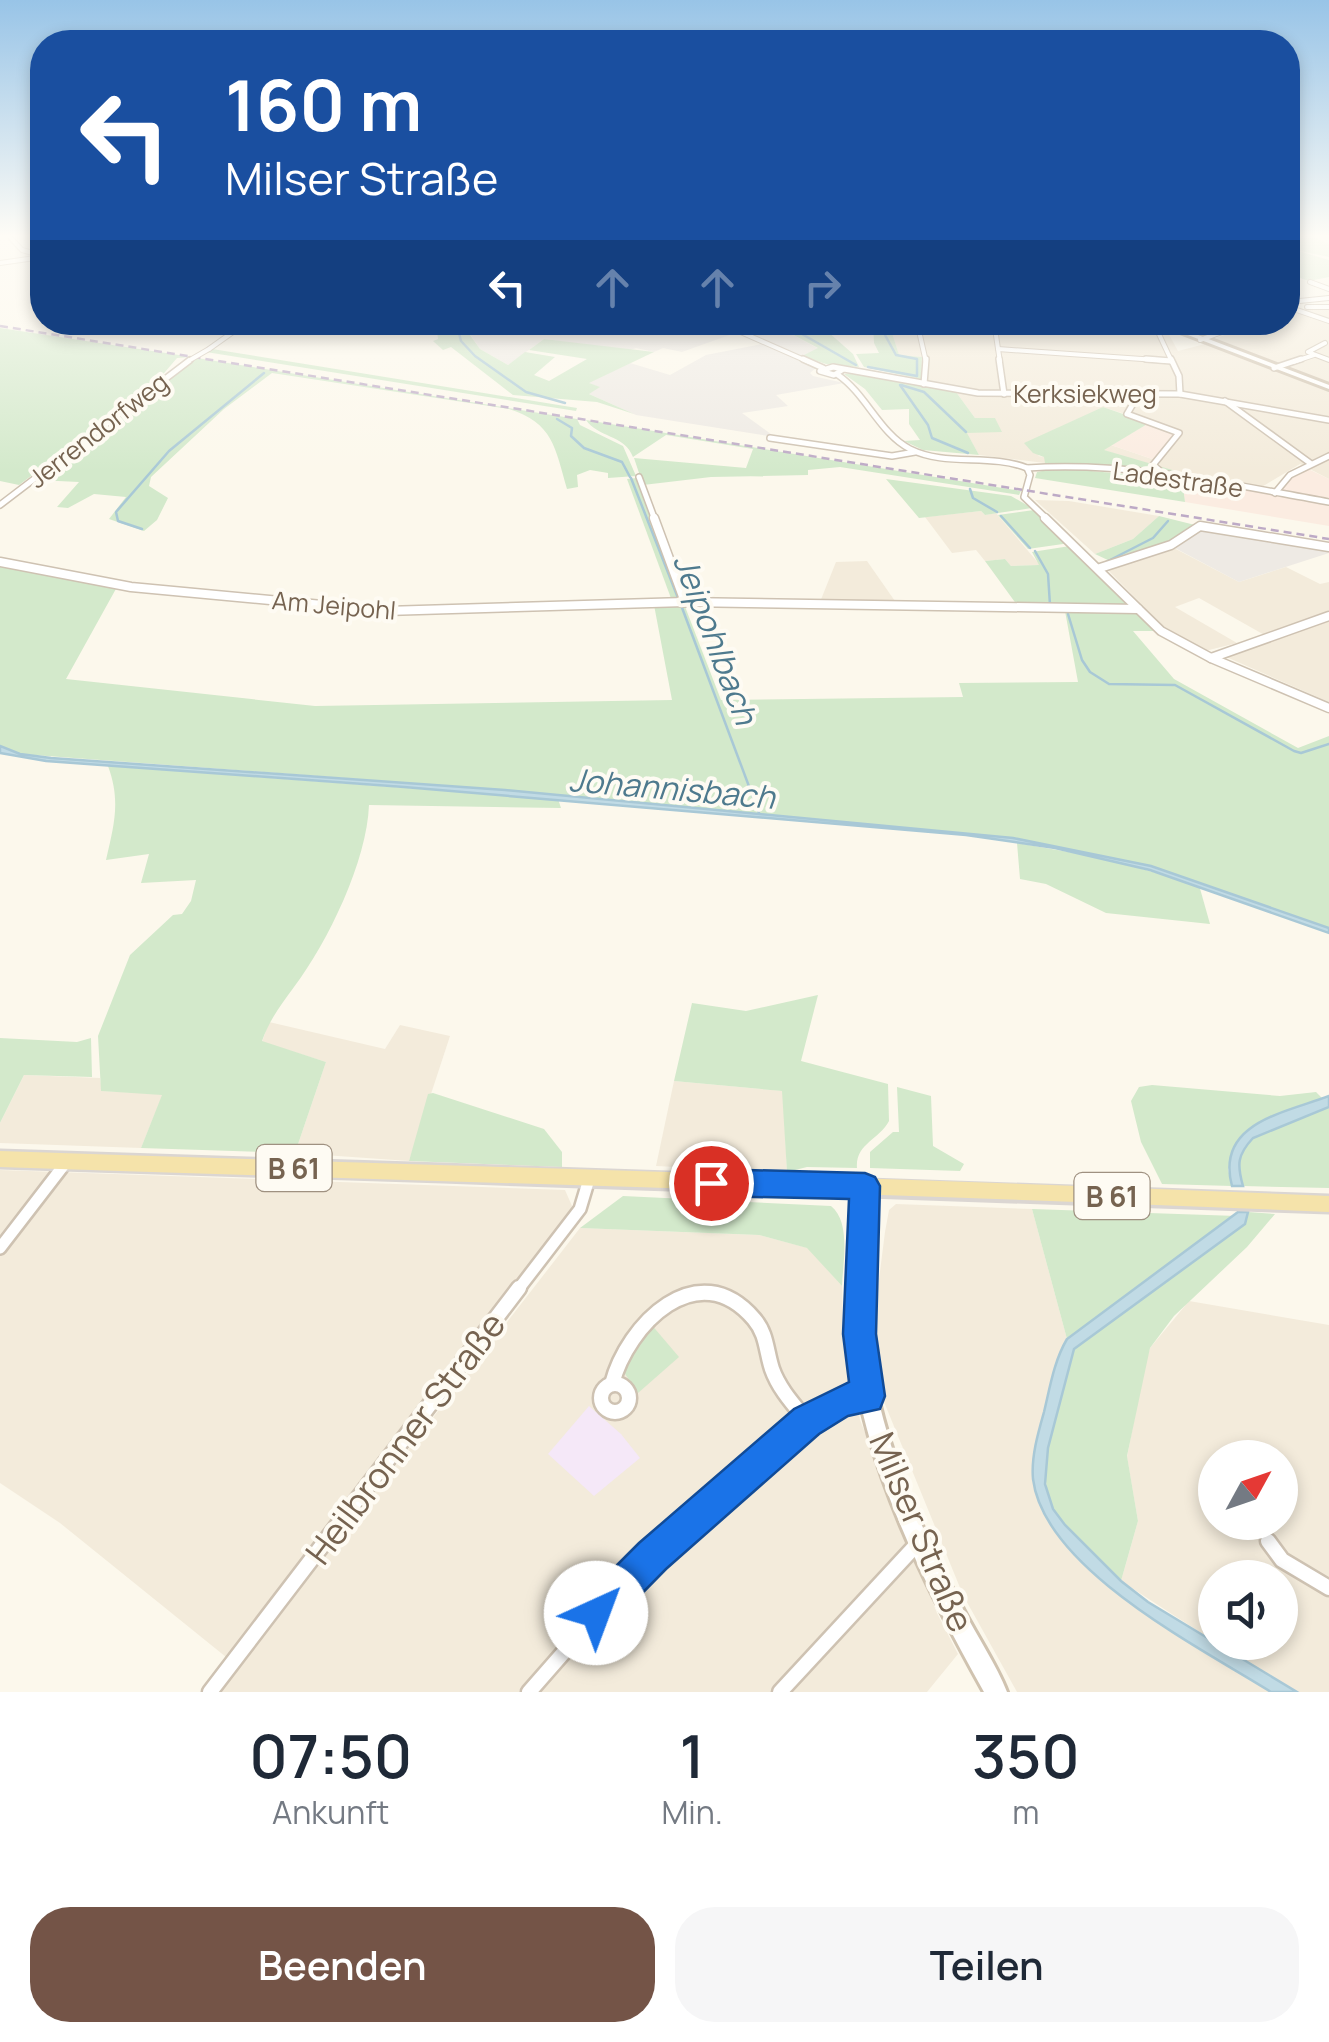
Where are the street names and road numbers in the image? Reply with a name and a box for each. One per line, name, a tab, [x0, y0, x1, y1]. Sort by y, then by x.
street label: Jerrendorfweg	[21, 364, 175, 496]
street label: Kerksiekweg	[1013, 376, 1157, 411]
street label: Ladestraße	[1111, 453, 1245, 505]
street label: Am Jeipohl	[271, 582, 397, 628]
road number: B 61	[256, 1145, 332, 1191]
road number: B 61	[1074, 1173, 1150, 1219]
street label: Heilbronner Straße	[294, 1302, 516, 1574]
street label: Milser Straße	[858, 1425, 986, 1639]

